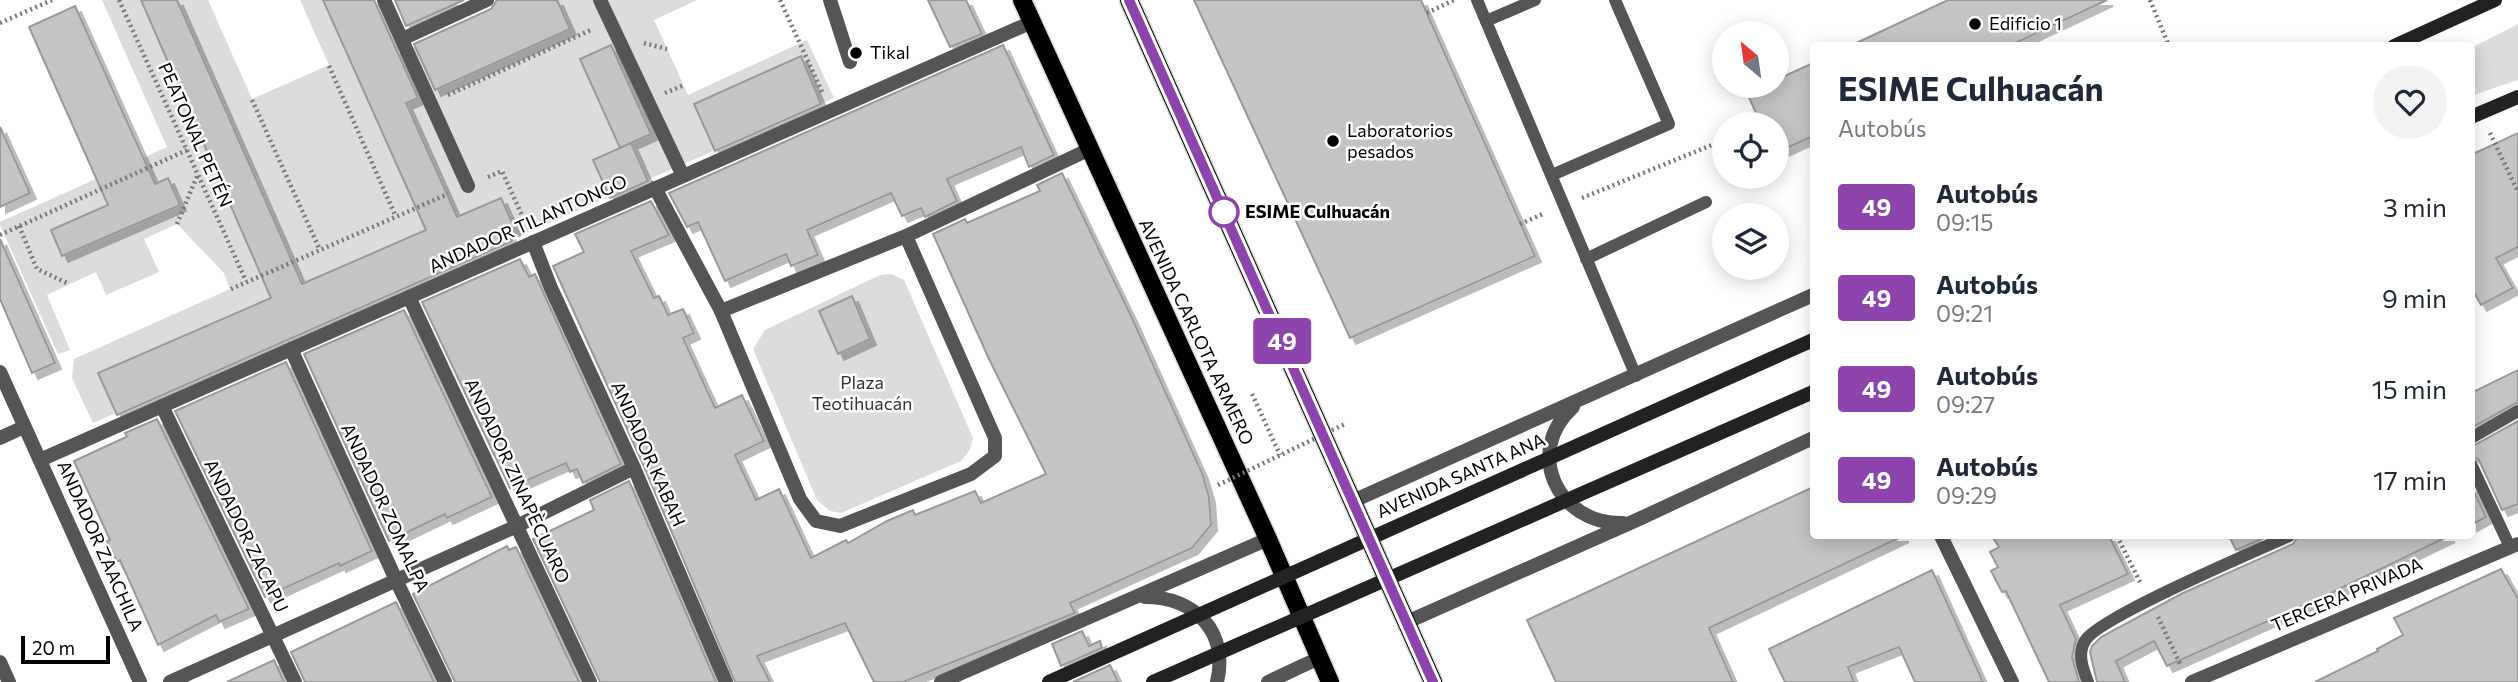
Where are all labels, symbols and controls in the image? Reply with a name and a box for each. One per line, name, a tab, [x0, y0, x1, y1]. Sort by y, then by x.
place label: Edificio 1	[1989, 12, 2062, 34]
marker: Edificio 1	[1967, 16, 1983, 32]
north arrow	[1712, 21, 1788, 98]
map controls	[1712, 21, 1789, 280]
place label: Tikal	[870, 41, 910, 63]
marker: Tikal	[848, 45, 864, 61]
street label: PEATONAL PETÉN	[154, 59, 238, 210]
button: heart	[2373, 65, 2447, 139]
text: ESIME Culhuacán	[1838, 67, 2104, 108]
button: locate	[1712, 112, 1789, 189]
text: Autobús	[1838, 114, 1926, 142]
place label: Laboratorios pesados	[1347, 119, 1453, 162]
marker: Laboratorios pesados	[1325, 133, 1341, 149]
street label: ANDADOR TILANTONGO	[425, 169, 630, 277]
text: Autobús	[1936, 177, 2038, 208]
text: 3 min	[2383, 191, 2447, 222]
text: 49	[1862, 192, 1891, 221]
marker: ESIME Culhuacán	[1209, 197, 1239, 227]
place label: ESIME Culhuacán	[1245, 200, 1390, 222]
button: layers	[1712, 203, 1789, 280]
text: 09:15	[1936, 208, 1993, 236]
street label: AVENIDA CARLOTA ARMERO	[1135, 215, 1259, 448]
text: Autobús	[1936, 268, 2038, 299]
text: 9 min	[2382, 282, 2447, 313]
text: 49	[1862, 283, 1891, 312]
text: 09:21	[1936, 299, 1993, 327]
line badge: 49	[1250, 318, 1314, 364]
text: 49	[1267, 326, 1297, 355]
text: Autobús	[1936, 359, 2038, 390]
park label: Plaza Teotihuacán	[812, 371, 912, 414]
text: 15 min	[2372, 373, 2447, 404]
text: 49	[1862, 374, 1891, 403]
street label: ANDADOR ZINAPÈCUARO	[461, 375, 575, 587]
street label: ANDADOR KABAH	[607, 378, 691, 530]
text: 09:27	[1936, 390, 1995, 418]
street label: ANDADOR ZOMALPA	[337, 420, 435, 595]
street label: AVENIDA SANTA ANA	[1373, 428, 1548, 522]
text: Autobús	[1936, 450, 2038, 481]
street label: ANDADOR ZACAPU	[200, 455, 294, 616]
street label: ANDADOR ZAACHILA	[53, 457, 148, 634]
text: 17 min	[2373, 464, 2447, 495]
text: 49	[1862, 465, 1891, 494]
text: 09:29	[1936, 481, 1997, 509]
street label: TERCERA PRIVADA	[2268, 552, 2425, 636]
scale bar	[21, 633, 110, 665]
text: 20 m	[32, 636, 75, 659]

